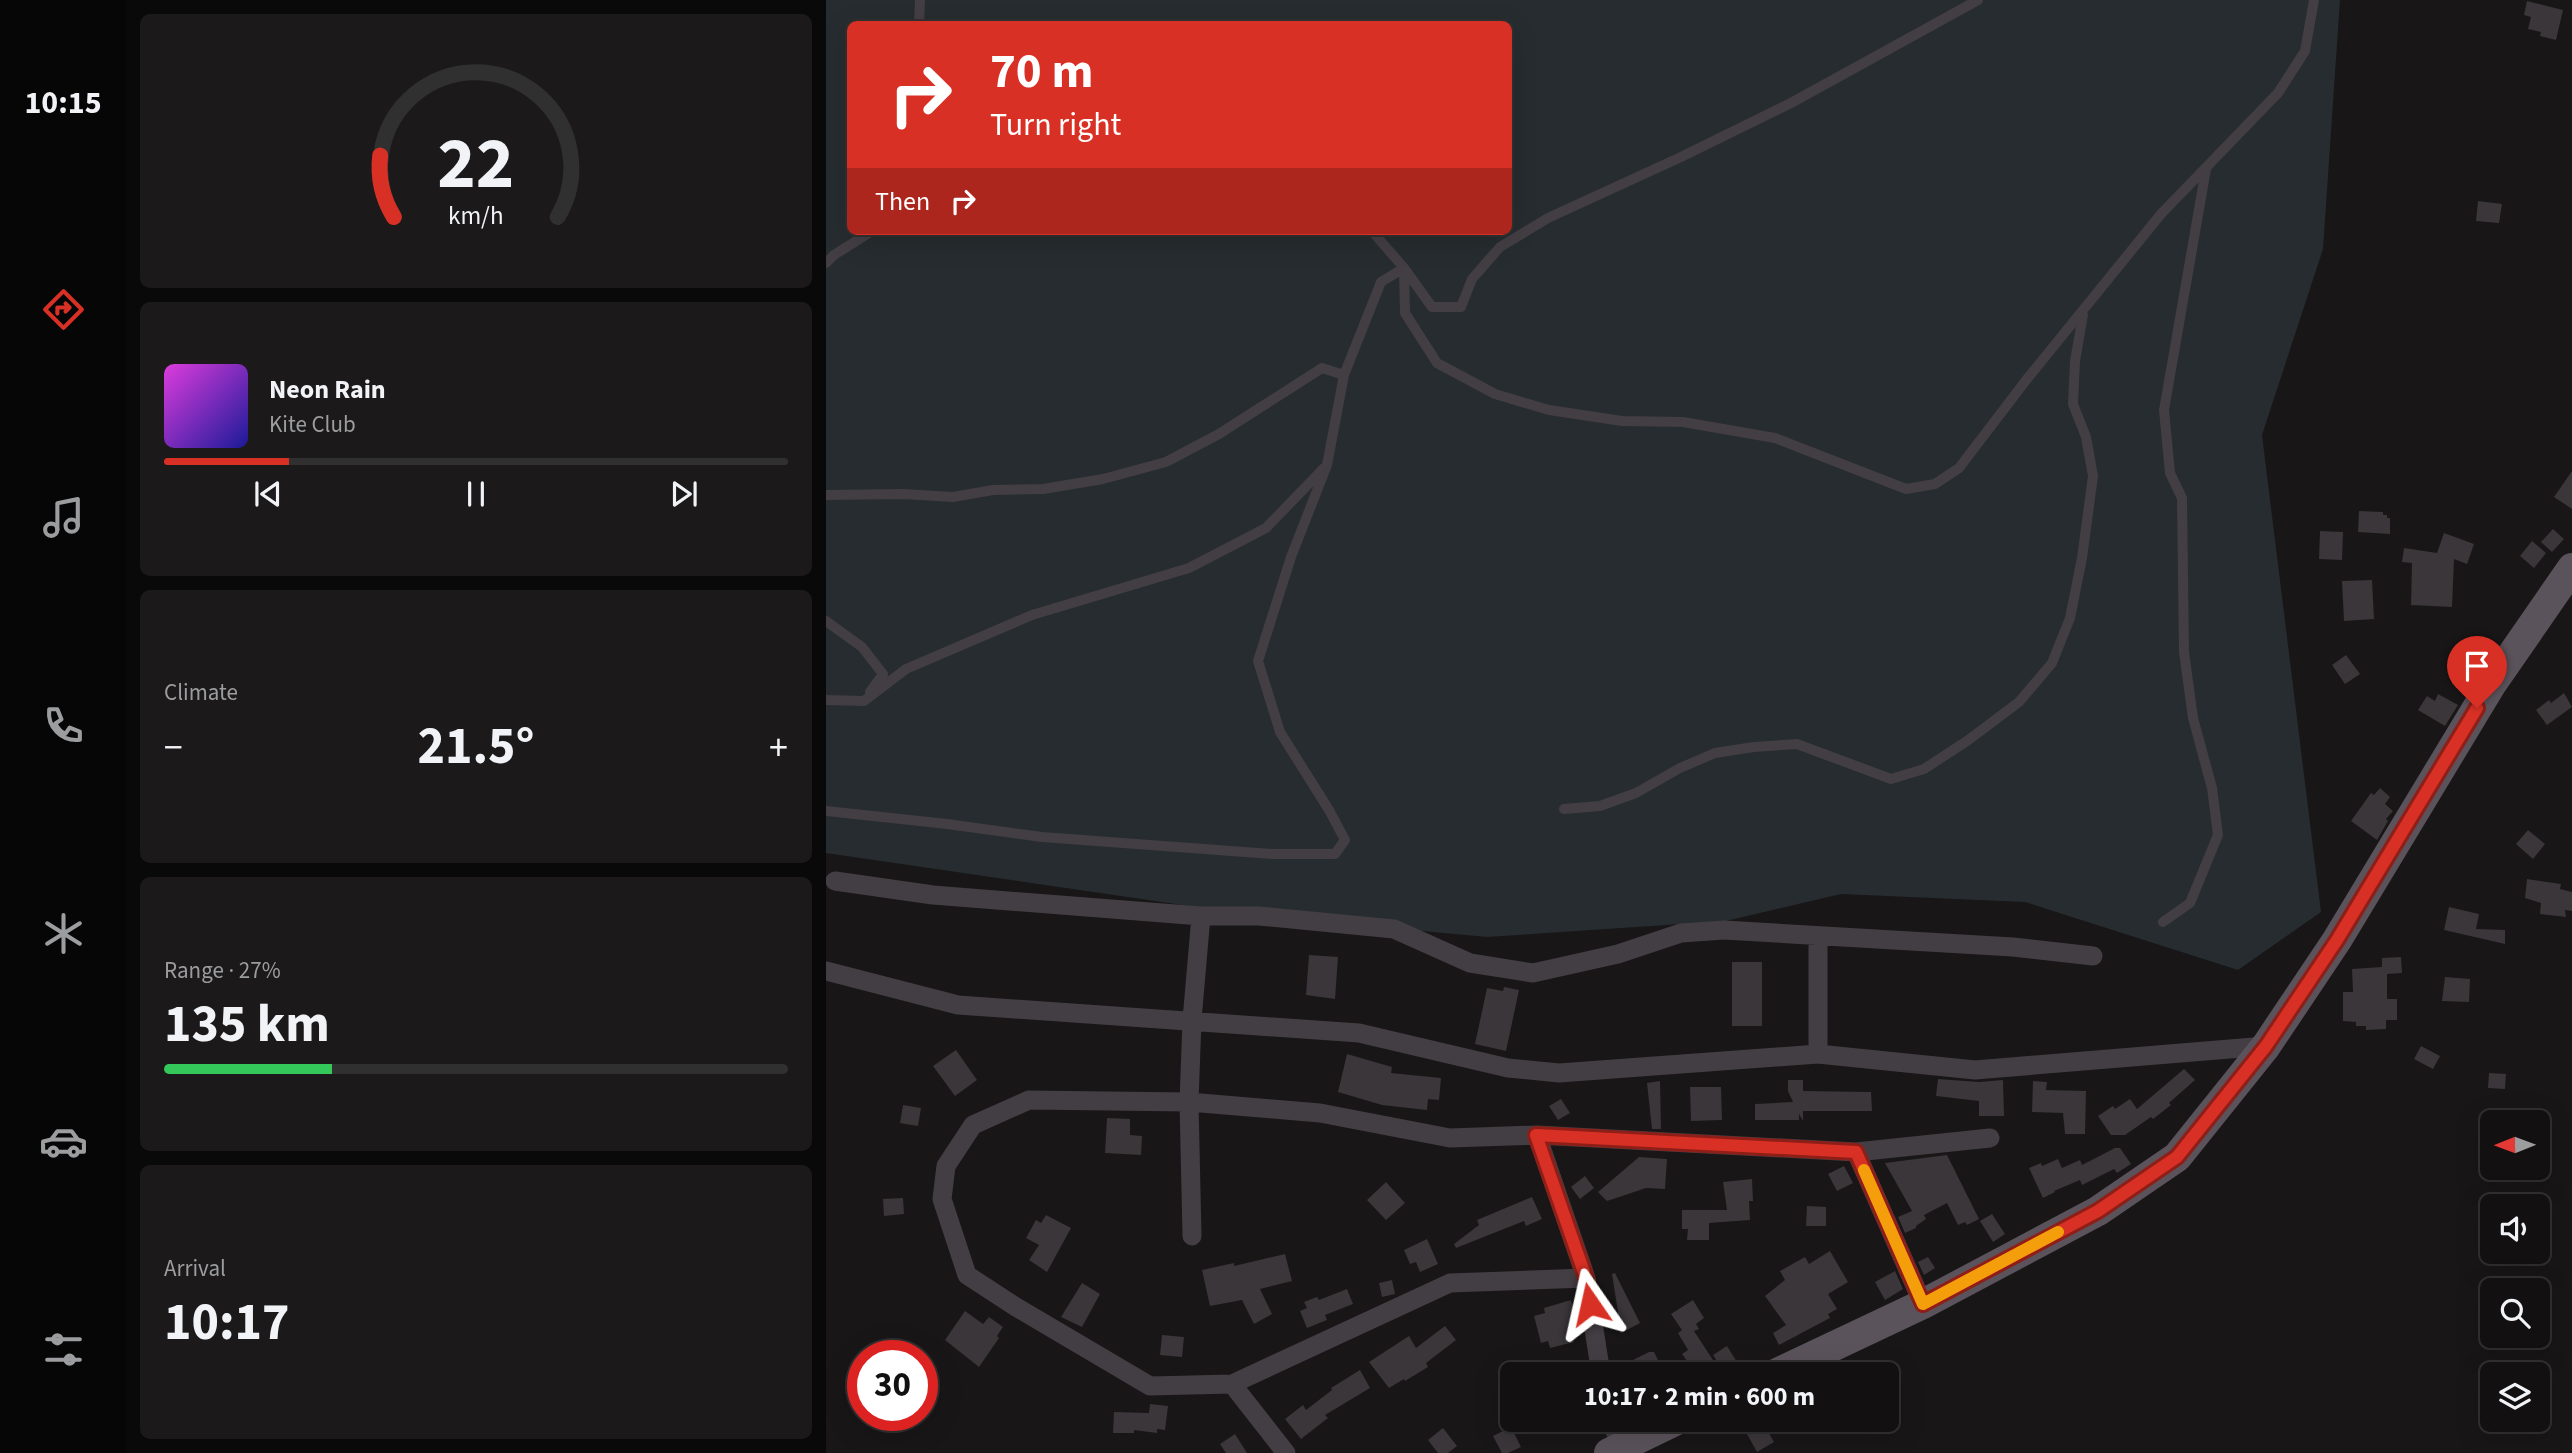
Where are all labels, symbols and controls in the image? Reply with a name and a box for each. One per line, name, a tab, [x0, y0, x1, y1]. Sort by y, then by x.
text: 70 m	[990, 37, 1094, 107]
icon: right	[875, 49, 966, 140]
text: 10:15	[24, 80, 102, 126]
text: Turn right	[990, 102, 1121, 148]
text: 22	[438, 112, 514, 216]
icon: right	[944, 182, 982, 220]
text: Then	[875, 183, 930, 220]
text: km/h	[448, 198, 504, 234]
icon: directions	[39, 285, 88, 334]
text: Neon Rain	[269, 371, 386, 408]
text: Kite Club	[269, 408, 356, 441]
icon: previous	[249, 475, 287, 513]
icon: pause	[457, 475, 495, 513]
icon: next	[665, 475, 703, 513]
icon: music	[39, 493, 88, 542]
pin	[2447, 636, 2507, 708]
icon: arrive	[2458, 647, 2496, 685]
text: Climate	[164, 676, 238, 709]
icon: phone	[39, 701, 88, 750]
text: 21.5°	[418, 710, 534, 784]
text: −	[164, 721, 183, 775]
text: +	[769, 721, 788, 775]
icon: climate	[39, 909, 88, 958]
text: Range · 27%	[164, 954, 281, 987]
text: 135 km	[164, 988, 330, 1062]
north arrow	[2480, 1110, 2550, 1180]
map controls	[2480, 1110, 2550, 1432]
icon: car	[39, 1117, 88, 1166]
button: sound	[2480, 1194, 2550, 1264]
text: Arrival	[164, 1252, 226, 1285]
position arrow	[1553, 1267, 1627, 1341]
button: search	[2480, 1278, 2550, 1348]
text: 10:17	[164, 1286, 289, 1360]
icon: filters	[39, 1325, 88, 1374]
speed limit sign: 30	[847, 1340, 938, 1431]
button: layers	[2480, 1362, 2550, 1432]
text: 10:17 · 2 min · 600 m	[1584, 1378, 1815, 1415]

